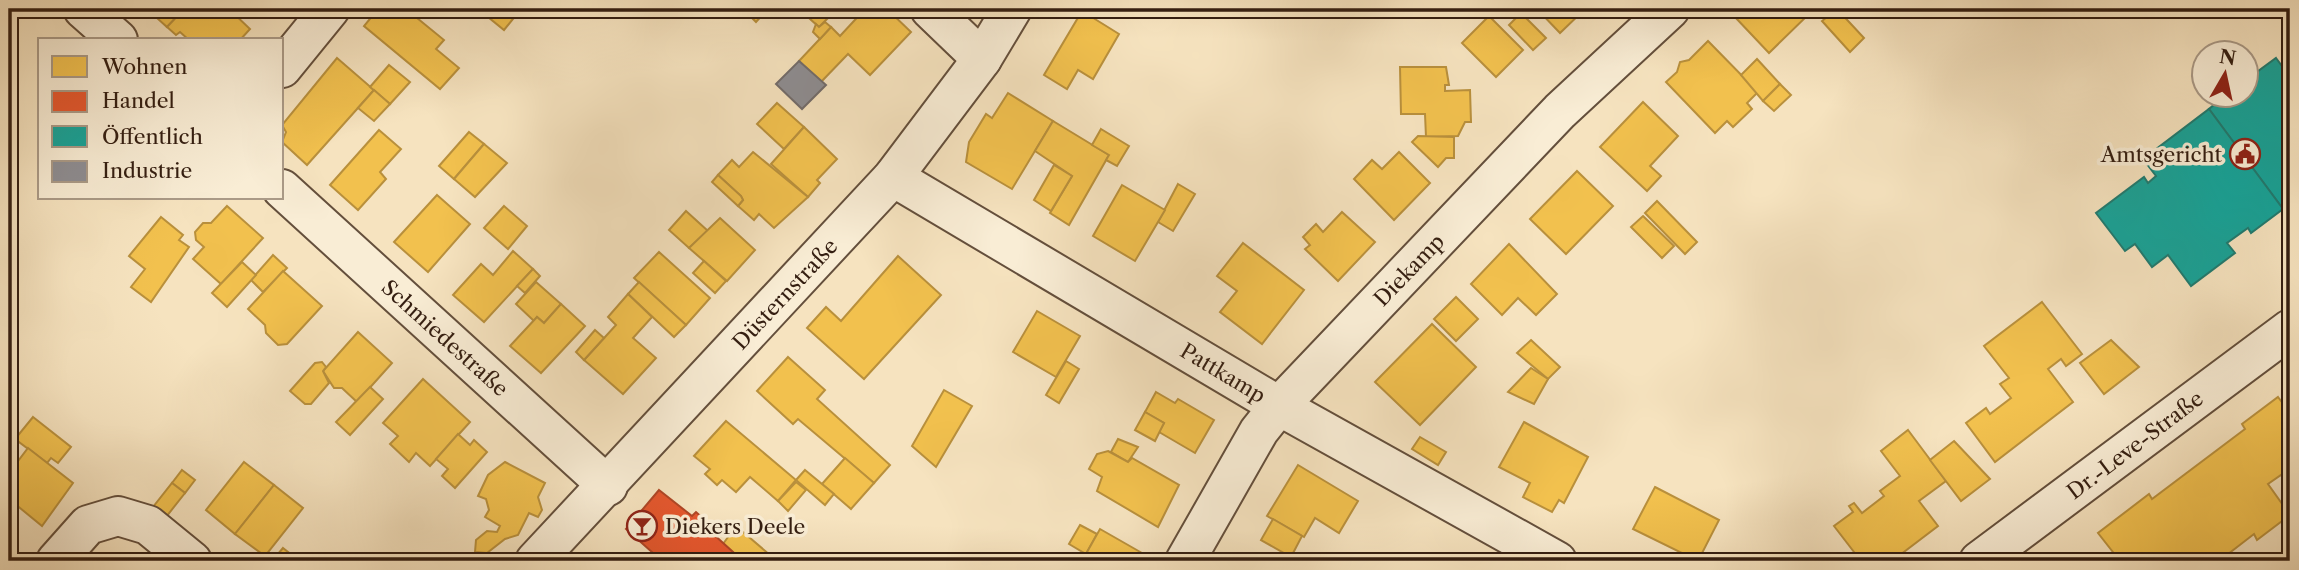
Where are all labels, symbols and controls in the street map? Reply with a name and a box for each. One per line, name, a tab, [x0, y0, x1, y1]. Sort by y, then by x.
legend	[38, 38, 284, 200]
north arrow	[2190, 38, 2260, 108]
text: N	[2218, 45, 2238, 70]
text: Wohnen	[101, 54, 187, 79]
text: Handel	[102, 88, 175, 113]
text: Öffentlich	[102, 124, 203, 149]
public building icon: Amtsgericht	[2228, 137, 2262, 171]
place label: Amtsgericht	[2100, 142, 2223, 167]
text: Industrie	[102, 158, 192, 183]
street label: Diekamp	[1369, 229, 1449, 311]
street label: Düsternstraße	[727, 233, 843, 355]
street label: Schmiedestraße	[377, 275, 513, 401]
street label: Pattkamp	[1176, 338, 1270, 408]
street label: Dr.-Leve-Straße	[2062, 386, 2208, 504]
bar icon: Diekers Deele	[625, 509, 659, 543]
place label: Diekers Deele	[665, 514, 805, 539]

